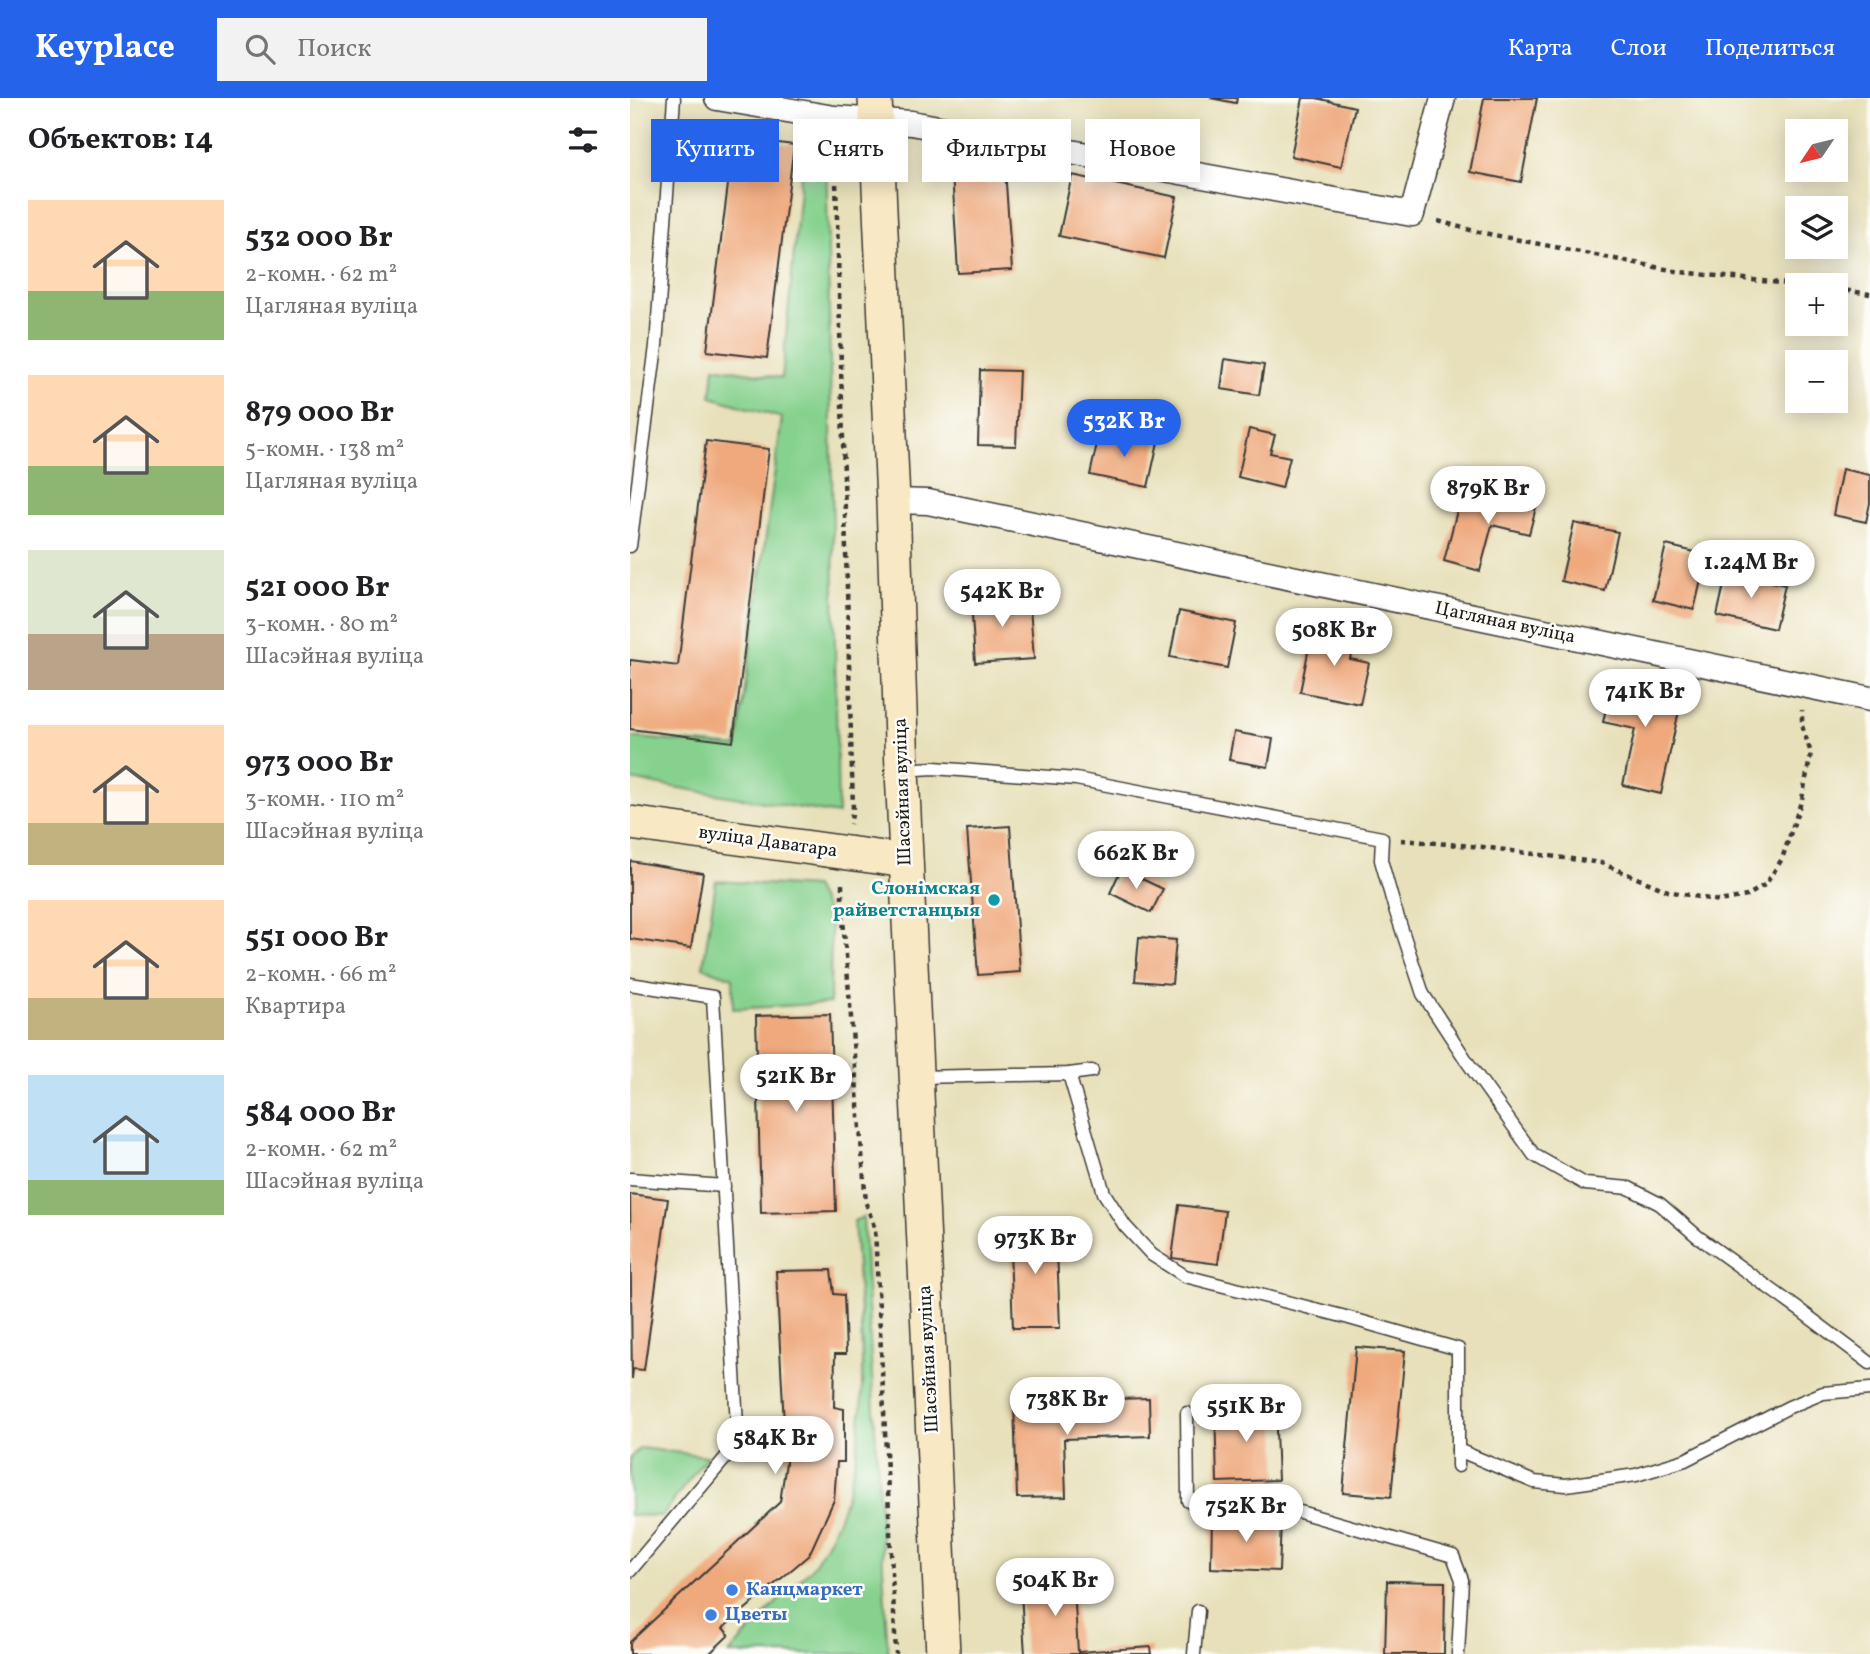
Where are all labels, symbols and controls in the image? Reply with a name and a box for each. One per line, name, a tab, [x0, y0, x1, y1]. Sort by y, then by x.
search box	[217, 18, 707, 81]
text: Keyplace	[35, 26, 175, 72]
icon: search	[241, 30, 279, 68]
text: Поиск	[297, 31, 371, 67]
text: Карта	[1508, 32, 1573, 66]
text: Слои	[1611, 32, 1667, 66]
text: Поделиться	[1705, 32, 1835, 66]
text: Объектов: 14	[28, 119, 213, 161]
chip: Купить	[651, 119, 779, 182]
chip: Снять	[793, 119, 908, 182]
chip: Фильтры	[922, 119, 1071, 182]
chip: Новое	[1085, 119, 1200, 182]
north arrow	[1785, 119, 1848, 182]
map controls	[1785, 119, 1848, 413]
icon: filters	[564, 121, 602, 159]
button: layers	[1785, 196, 1848, 259]
text: 532 000 Br	[245, 217, 393, 259]
icon: home	[84, 228, 168, 312]
text: 2-комн. · 62 m²	[245, 259, 397, 291]
button: +	[1785, 273, 1848, 336]
text: Цагляная вуліца	[245, 291, 418, 323]
button: −	[1785, 350, 1848, 413]
text: 879 000 Br	[245, 392, 394, 434]
pin: 532K Br	[1059, 400, 1189, 459]
icon: home	[84, 403, 168, 487]
text: 532K Br	[1083, 406, 1165, 438]
text: 5-комн. · 138 m²	[245, 434, 404, 466]
text: Цагляная вуліца	[245, 466, 418, 498]
pin: 879K Br	[1423, 466, 1553, 526]
text: 879K Br	[1446, 473, 1530, 505]
pin: 1.24M Br	[1679, 540, 1823, 600]
text: 1.24M Br	[1704, 547, 1798, 579]
text: 521 000 Br	[245, 567, 389, 609]
pin: 542K Br	[937, 570, 1067, 629]
text: 542K Br	[960, 576, 1044, 608]
icon: home	[84, 578, 168, 662]
street label: Цагляная вуліца	[1432, 595, 1578, 651]
pin: 508K Br	[1269, 608, 1399, 668]
text: 3-комн. · 80 m²	[245, 609, 398, 641]
text: 508K Br	[1291, 615, 1377, 647]
text: Шасэйная вуліца	[245, 641, 424, 673]
pin: 741K Br	[1580, 670, 1710, 729]
text: 741K Br	[1605, 676, 1685, 708]
street label: Шасэйная вуліца	[887, 718, 919, 866]
text: 973 000 Br	[245, 742, 393, 784]
icon: home	[84, 753, 168, 837]
text: 3-комн. · 110 m²	[245, 784, 404, 816]
text: Шасэйная вуліца	[245, 816, 424, 848]
street label: вуліца Даватара	[697, 819, 839, 865]
pin: 662K Br	[1071, 832, 1201, 891]
text: 662K Br	[1094, 838, 1178, 870]
place label: Слонімская райветстанцыя	[833, 876, 980, 924]
marker: Слонімская райветстанцыя	[986, 892, 1002, 908]
text: 551 000 Br	[245, 917, 388, 959]
icon: home	[84, 928, 168, 1012]
text: 2-комн. · 66 m²	[245, 959, 396, 991]
text: Квартира	[245, 991, 346, 1023]
pin: 521K Br	[731, 1054, 861, 1114]
text: 521K Br	[756, 1061, 836, 1093]
text: 584 000 Br	[245, 1092, 396, 1134]
icon: home	[84, 1103, 168, 1187]
text: 2-комн. · 62 m²	[245, 1134, 397, 1166]
text: Шасэйная вуліца	[245, 1166, 424, 1198]
pin: 973K Br	[970, 1216, 1100, 1276]
text: 973K Br	[994, 1223, 1076, 1255]
street label: Шасэйная вуліца	[912, 1284, 946, 1434]
pin: 738K Br	[1002, 1378, 1132, 1437]
text: 738K Br	[1026, 1384, 1108, 1416]
pin: 551K Br	[1181, 1384, 1311, 1444]
text: 551K Br	[1207, 1391, 1285, 1423]
pin: 584K Br	[710, 1416, 840, 1476]
text: 584K Br	[733, 1423, 817, 1455]
pin: 752K Br	[1181, 1484, 1311, 1544]
text: 752K Br	[1205, 1491, 1287, 1523]
pin: 504K Br	[990, 1558, 1120, 1618]
text: 504K Br	[1012, 1565, 1098, 1597]
place label: Канцмаркет	[746, 1577, 863, 1603]
marker: Канцмаркет	[724, 1582, 740, 1598]
place label: Цветы	[725, 1602, 788, 1628]
marker: Цветы	[703, 1607, 719, 1623]

